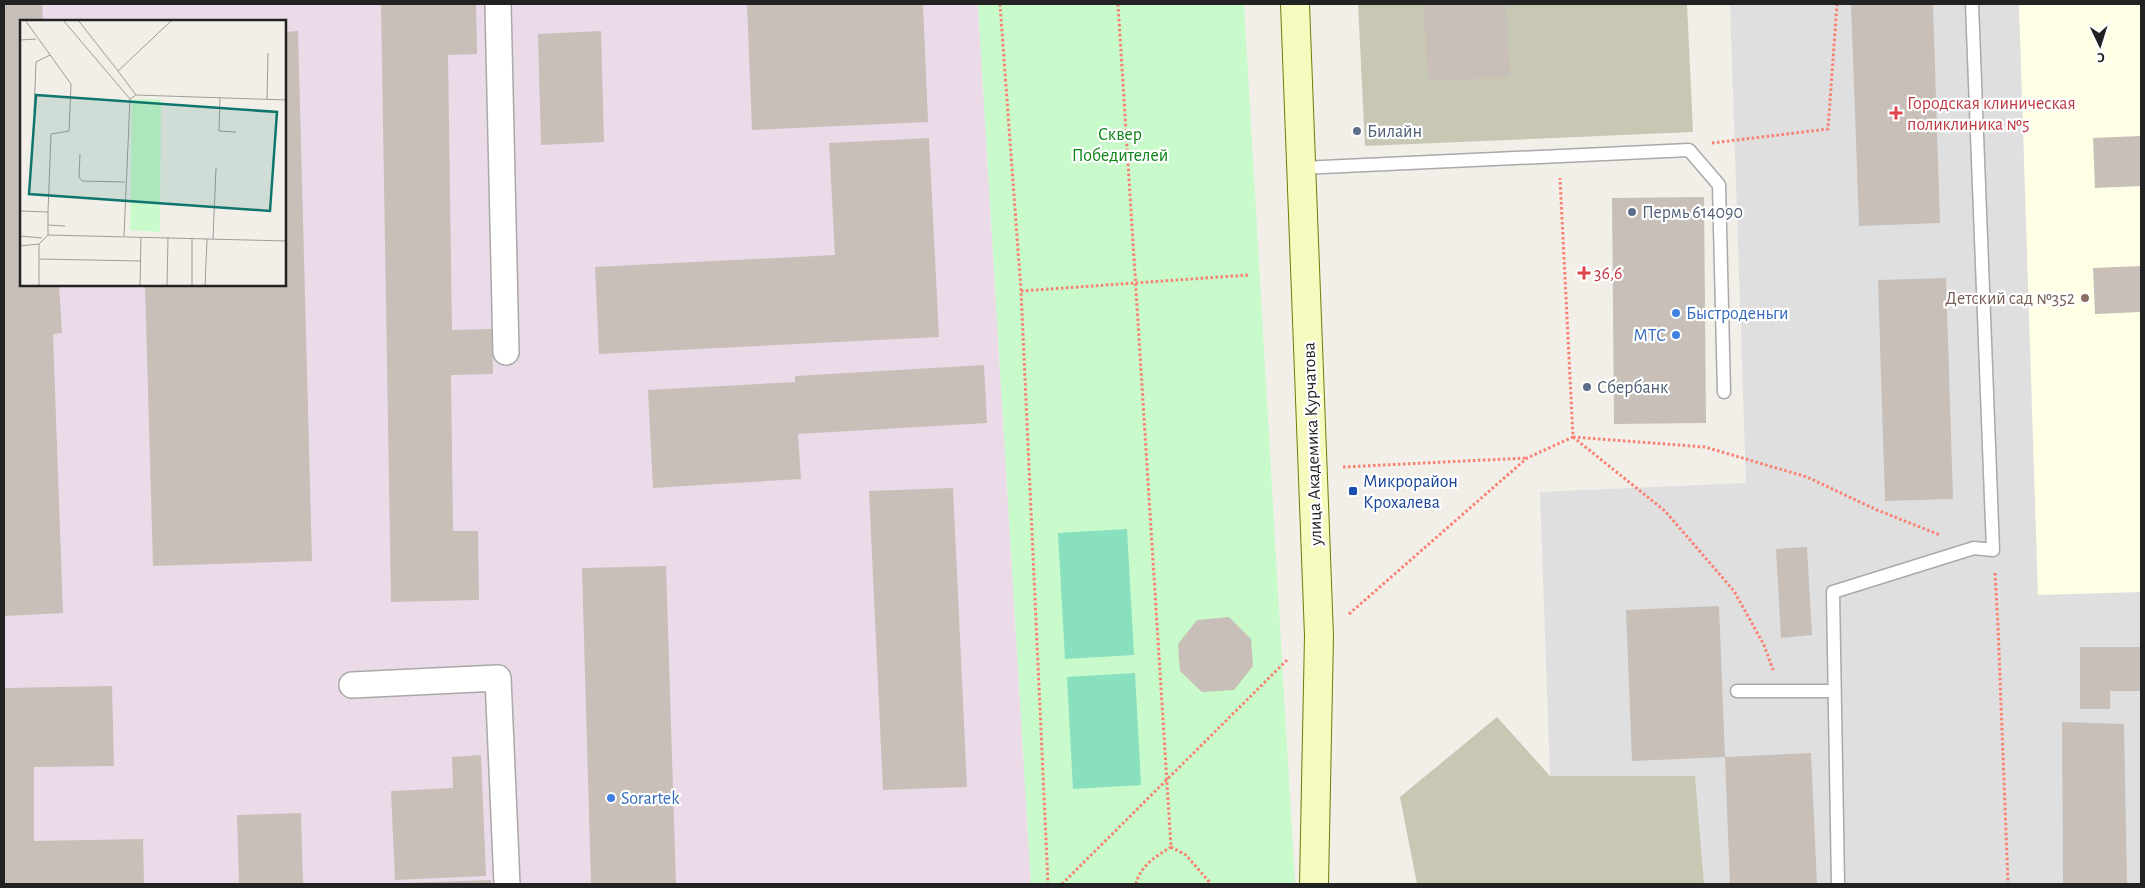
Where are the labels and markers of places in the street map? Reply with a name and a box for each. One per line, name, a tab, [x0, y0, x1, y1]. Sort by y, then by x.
place label: Городская клиническая поликлиника №5	[1907, 95, 2076, 134]
marker: Городская клиническая поликлиника №5	[1889, 106, 1903, 120]
place label: Билайн	[1367, 123, 1422, 141]
marker: Билайн	[1351, 125, 1363, 137]
place label: Пермь 614090	[1642, 204, 1743, 222]
marker: Пермь 614090	[1626, 206, 1638, 218]
place label: 36,6	[1594, 265, 1622, 283]
marker: 36,6	[1578, 267, 1590, 279]
place label: Детский сад №352	[1945, 290, 2075, 308]
marker: Детский сад №352	[2079, 292, 2091, 304]
place label: Быстроденьги	[1686, 305, 1789, 323]
marker: Быстроденьги	[1670, 307, 1682, 319]
place label: МТС	[1633, 327, 1666, 345]
marker: МТС	[1670, 329, 1682, 341]
place label: Сбербанк	[1597, 378, 1669, 397]
marker: Сбербанк	[1581, 381, 1593, 393]
place label: Микрорайон Крохалева	[1363, 473, 1458, 512]
marker: Микрорайон Крохалева	[1347, 485, 1359, 497]
place label: Sorartek	[621, 790, 680, 808]
marker: Sorartek	[605, 792, 617, 804]

